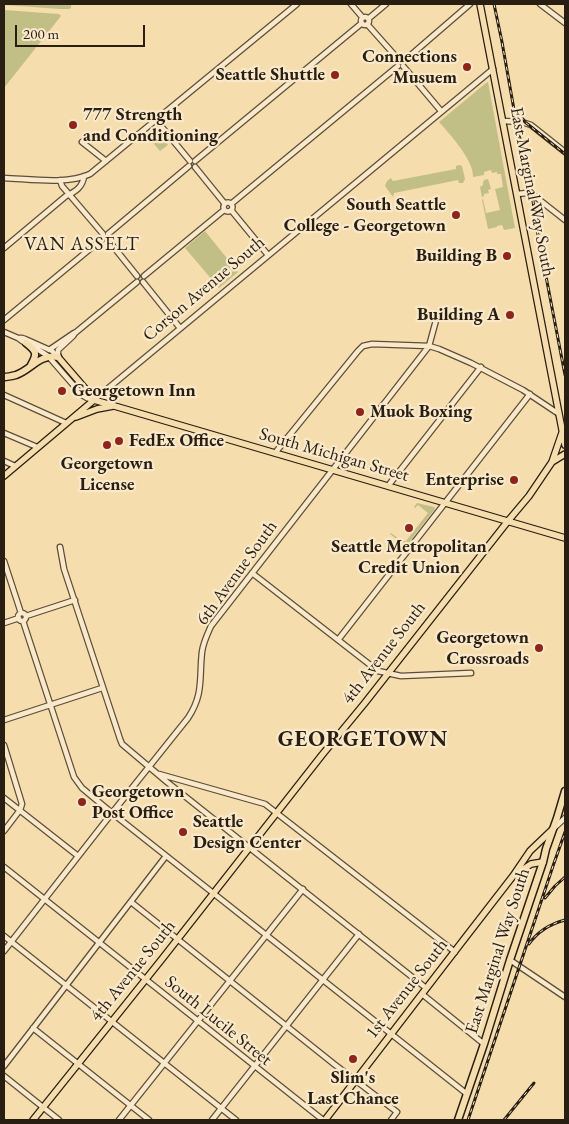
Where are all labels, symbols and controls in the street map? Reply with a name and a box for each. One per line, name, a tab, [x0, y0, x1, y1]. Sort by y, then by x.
scale bar	[18, 15, 148, 47]
text: 200 m	[23, 24, 59, 43]
place label: Connections Musuem	[362, 46, 457, 88]
marker: Connections Musuem	[461, 61, 473, 73]
place label: Seattle Shuttle	[216, 64, 325, 86]
marker: Seattle Shuttle	[329, 69, 341, 81]
place label: 777 Strength and Conditioning	[83, 104, 218, 146]
street label: East Marginal Way South	[505, 105, 559, 279]
marker: 777 Strength and Conditioning	[67, 119, 79, 131]
place label: South Seattle College - Georgetown	[284, 194, 446, 236]
marker: South Seattle College - Georgetown	[450, 209, 462, 221]
street label: Corson Avenue South	[139, 232, 269, 346]
district label: VAN ASSELT	[23, 234, 141, 256]
place label: Building B	[416, 245, 497, 267]
marker: Building B	[501, 250, 513, 262]
place label: Building A	[417, 304, 500, 326]
marker: Building A	[504, 309, 516, 321]
place label: Georgetown Inn	[72, 380, 196, 402]
marker: Georgetown Inn	[56, 385, 68, 397]
place label: Muok Boxing	[370, 401, 472, 423]
marker: Muok Boxing	[354, 406, 366, 418]
street label: South Michigan Street	[257, 423, 411, 487]
place label: FedEx Office	[129, 430, 224, 452]
marker: FedEx Office	[113, 435, 125, 447]
marker: Georgetown License	[101, 439, 113, 451]
place label: Georgetown License	[61, 453, 153, 496]
place label: Enterprise	[425, 469, 504, 491]
marker: Enterprise	[508, 474, 520, 486]
street label: 6th Avenue South	[192, 516, 282, 630]
marker: Seattle Metropolitan Credit Union	[403, 522, 415, 534]
place label: Seattle Metropolitan Credit Union	[331, 536, 487, 578]
street label: 4th Avenue South	[337, 597, 431, 709]
place label: Georgetown Crossroads	[436, 627, 529, 670]
marker: Georgetown Crossroads	[533, 642, 545, 654]
district label: GEORGETOWN	[276, 727, 450, 753]
place label: Georgetown Post Office	[92, 781, 185, 824]
marker: Georgetown Post Office	[76, 796, 88, 808]
place label: Seattle Design Center	[193, 811, 301, 854]
marker: Seattle Design Center	[177, 826, 189, 838]
street label: East Marginal Way South	[461, 866, 535, 1036]
street label: 4th Avenue South	[86, 916, 180, 1026]
street label: 1st Avenue South	[361, 935, 453, 1043]
street label: South Lucile Street	[160, 971, 276, 1071]
marker: Slim's Last Chance	[347, 1053, 359, 1065]
place label: Slim's Last Chance	[307, 1067, 399, 1110]

